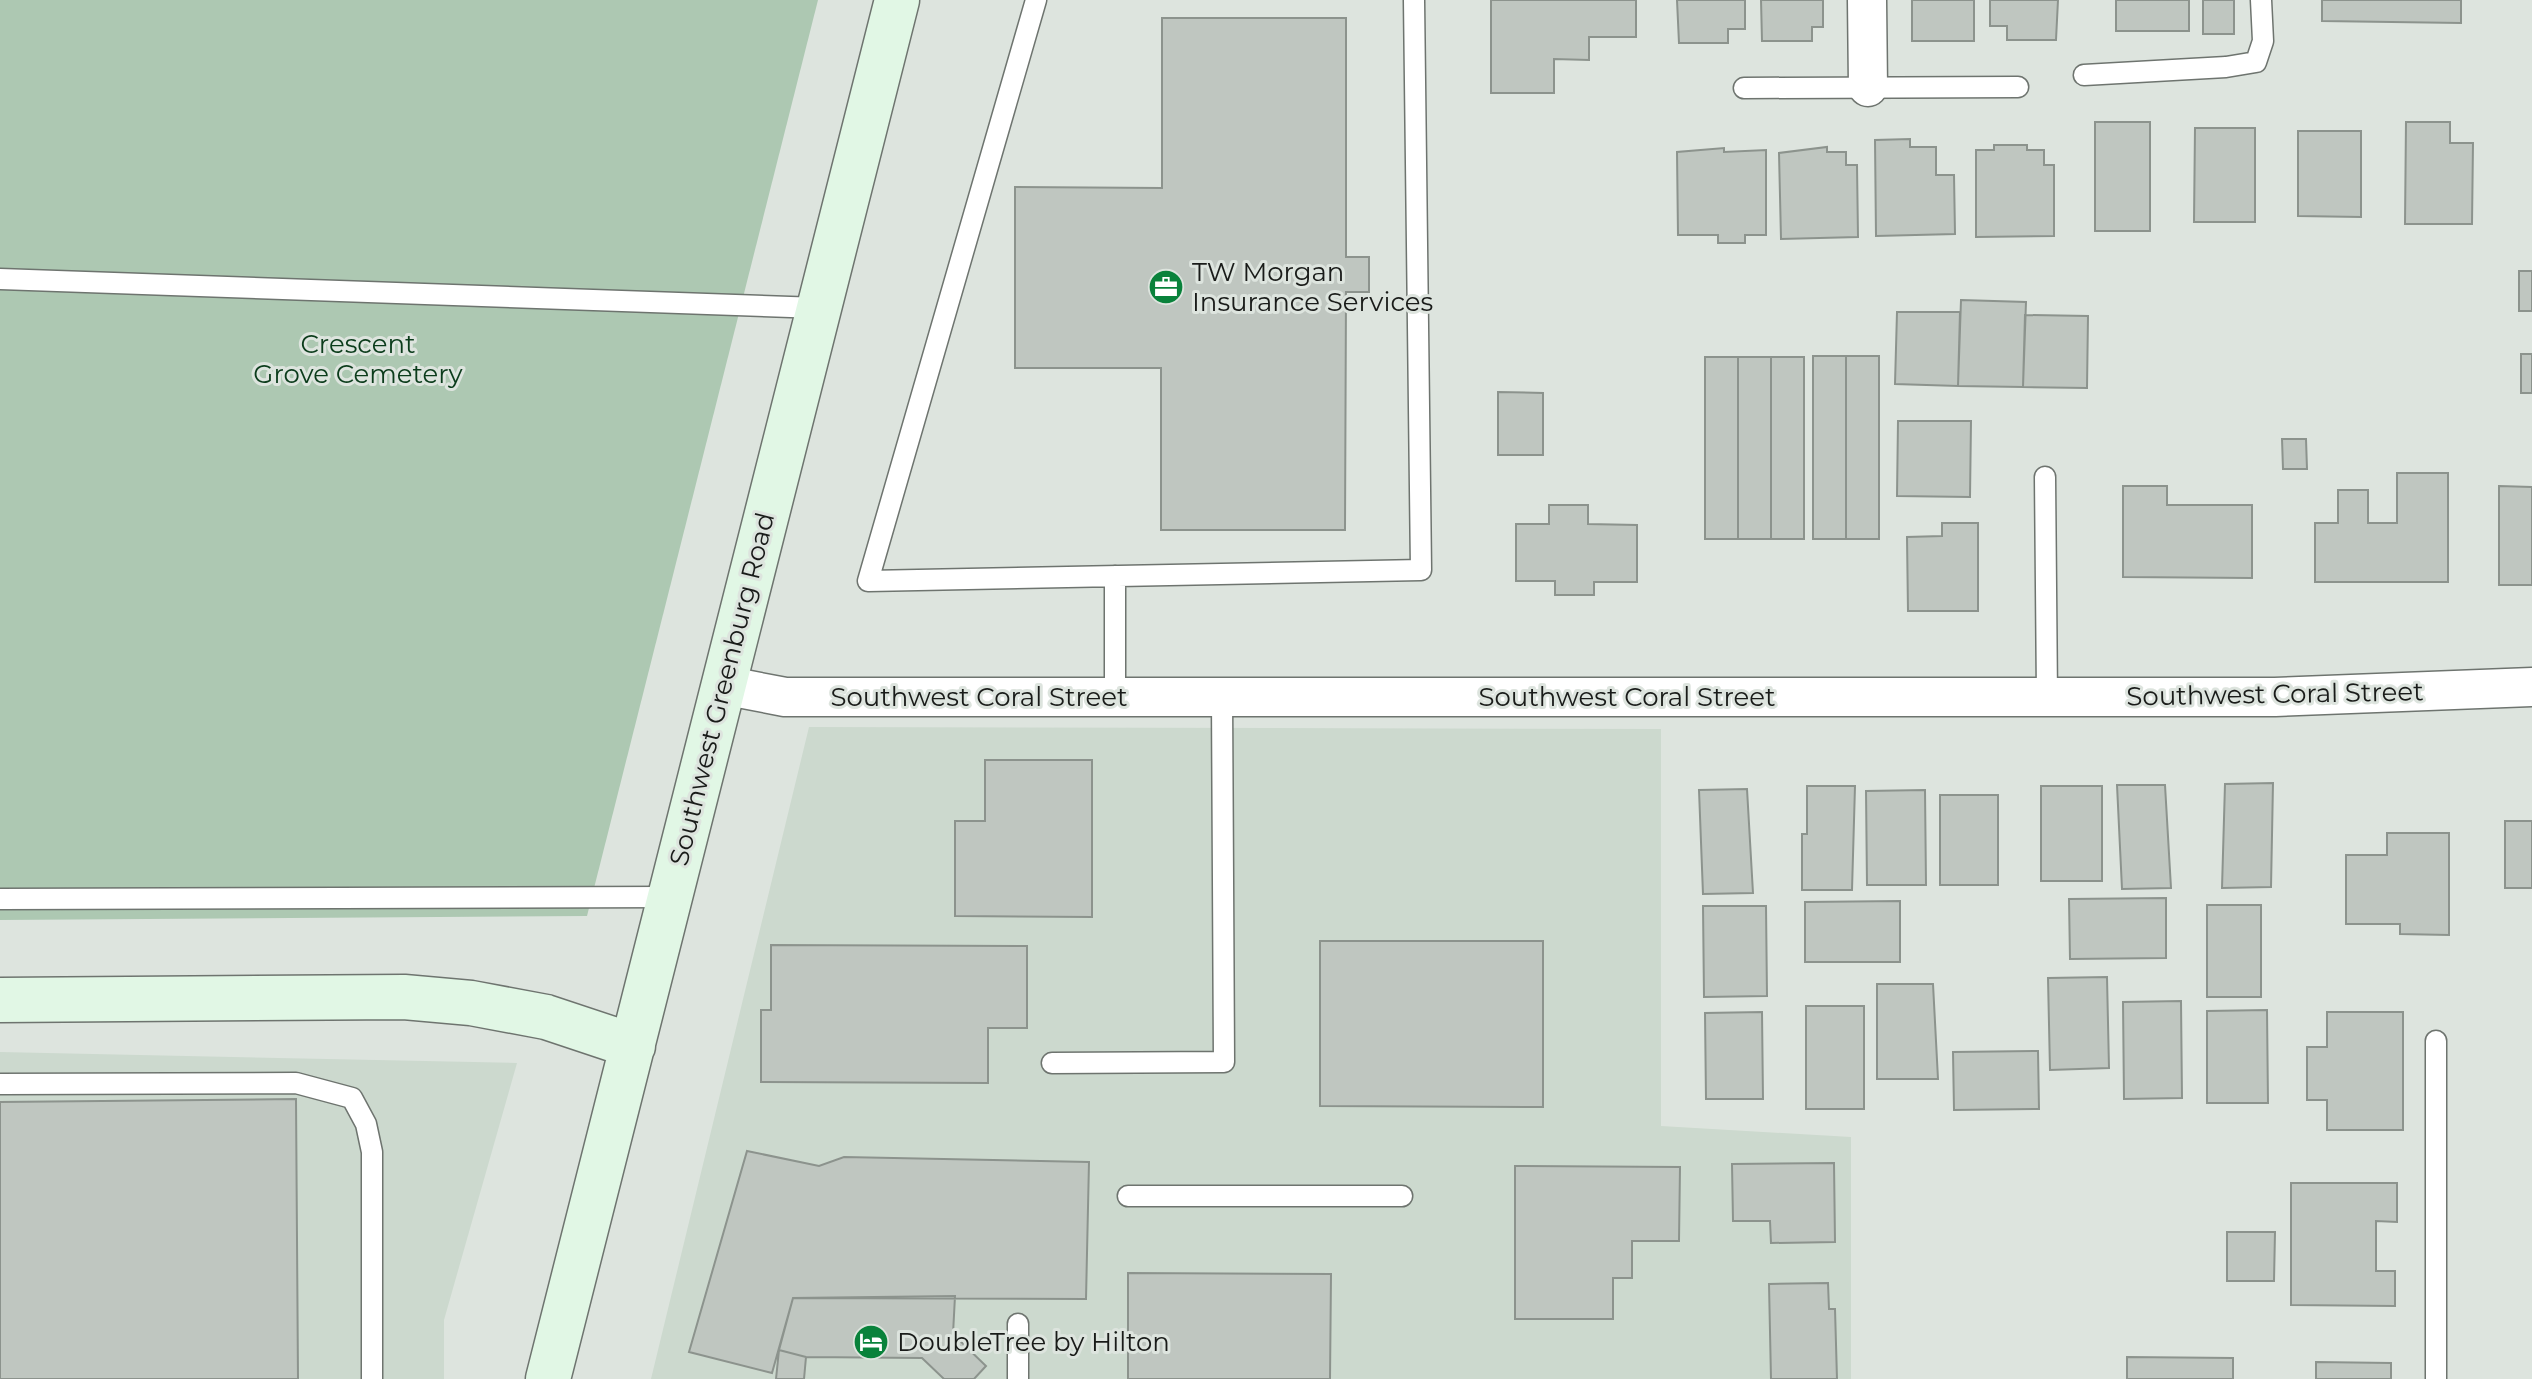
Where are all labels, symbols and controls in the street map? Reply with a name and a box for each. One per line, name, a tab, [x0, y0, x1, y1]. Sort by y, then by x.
place label: TW Morgan Insurance Services	[1192, 256, 1433, 318]
office icon: TW Morgan Insurance Services	[1147, 268, 1185, 306]
park label: Crescent Grove Cemetery	[253, 328, 464, 390]
street label: Southwest Greenburg Road	[663, 509, 781, 869]
street label: Southwest Coral Street	[2126, 675, 2424, 713]
street label: Southwest Coral Street	[830, 681, 1128, 713]
street label: Southwest Coral Street	[1478, 681, 1776, 713]
hotel icon: DoubleTree by Hilton	[852, 1323, 890, 1361]
place label: DoubleTree by Hilton	[897, 1326, 1170, 1358]

